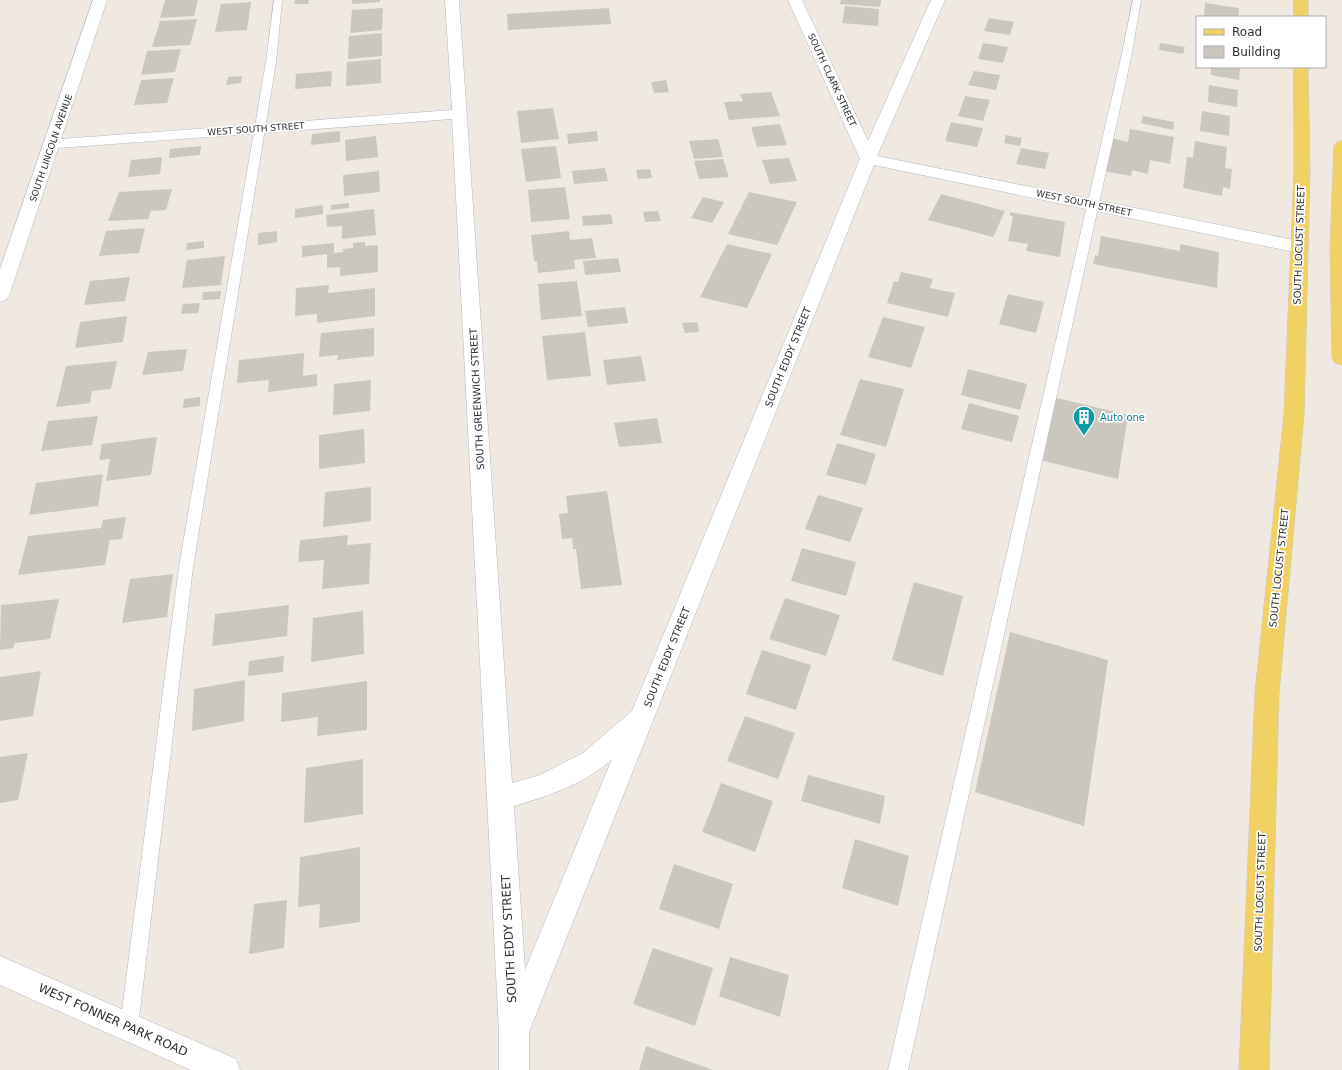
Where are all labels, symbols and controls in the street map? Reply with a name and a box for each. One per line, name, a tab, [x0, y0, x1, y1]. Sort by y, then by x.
legend	[1196, 16, 1326, 68]
text: Road	[1232, 25, 1262, 39]
street label: SOUTH CLARK STREET	[806, 32, 858, 129]
text: Building	[1232, 45, 1281, 59]
street label: SOUTH LINCOLN AVENUE	[28, 93, 74, 203]
street label: WEST SOUTH STREET	[207, 121, 305, 137]
street label: SOUTH LOCUST STREET	[1291, 184, 1307, 305]
street label: WEST SOUTH STREET	[1035, 188, 1133, 218]
street label: SOUTH EDDY STREET	[763, 305, 813, 409]
street label: SOUTH GREENWICH STREET	[468, 327, 486, 470]
building icon: Auto one	[1071, 404, 1097, 437]
place label: Auto one	[1100, 412, 1145, 423]
street label: SOUTH LOCUST STREET	[1267, 507, 1291, 628]
street label: SOUTH EDDY STREET	[642, 605, 692, 709]
street label: SOUTH LOCUST STREET	[1252, 831, 1268, 952]
street label: SOUTH EDDY STREET	[499, 874, 519, 1003]
street label: WEST FONNER PARK ROAD	[36, 981, 190, 1059]

